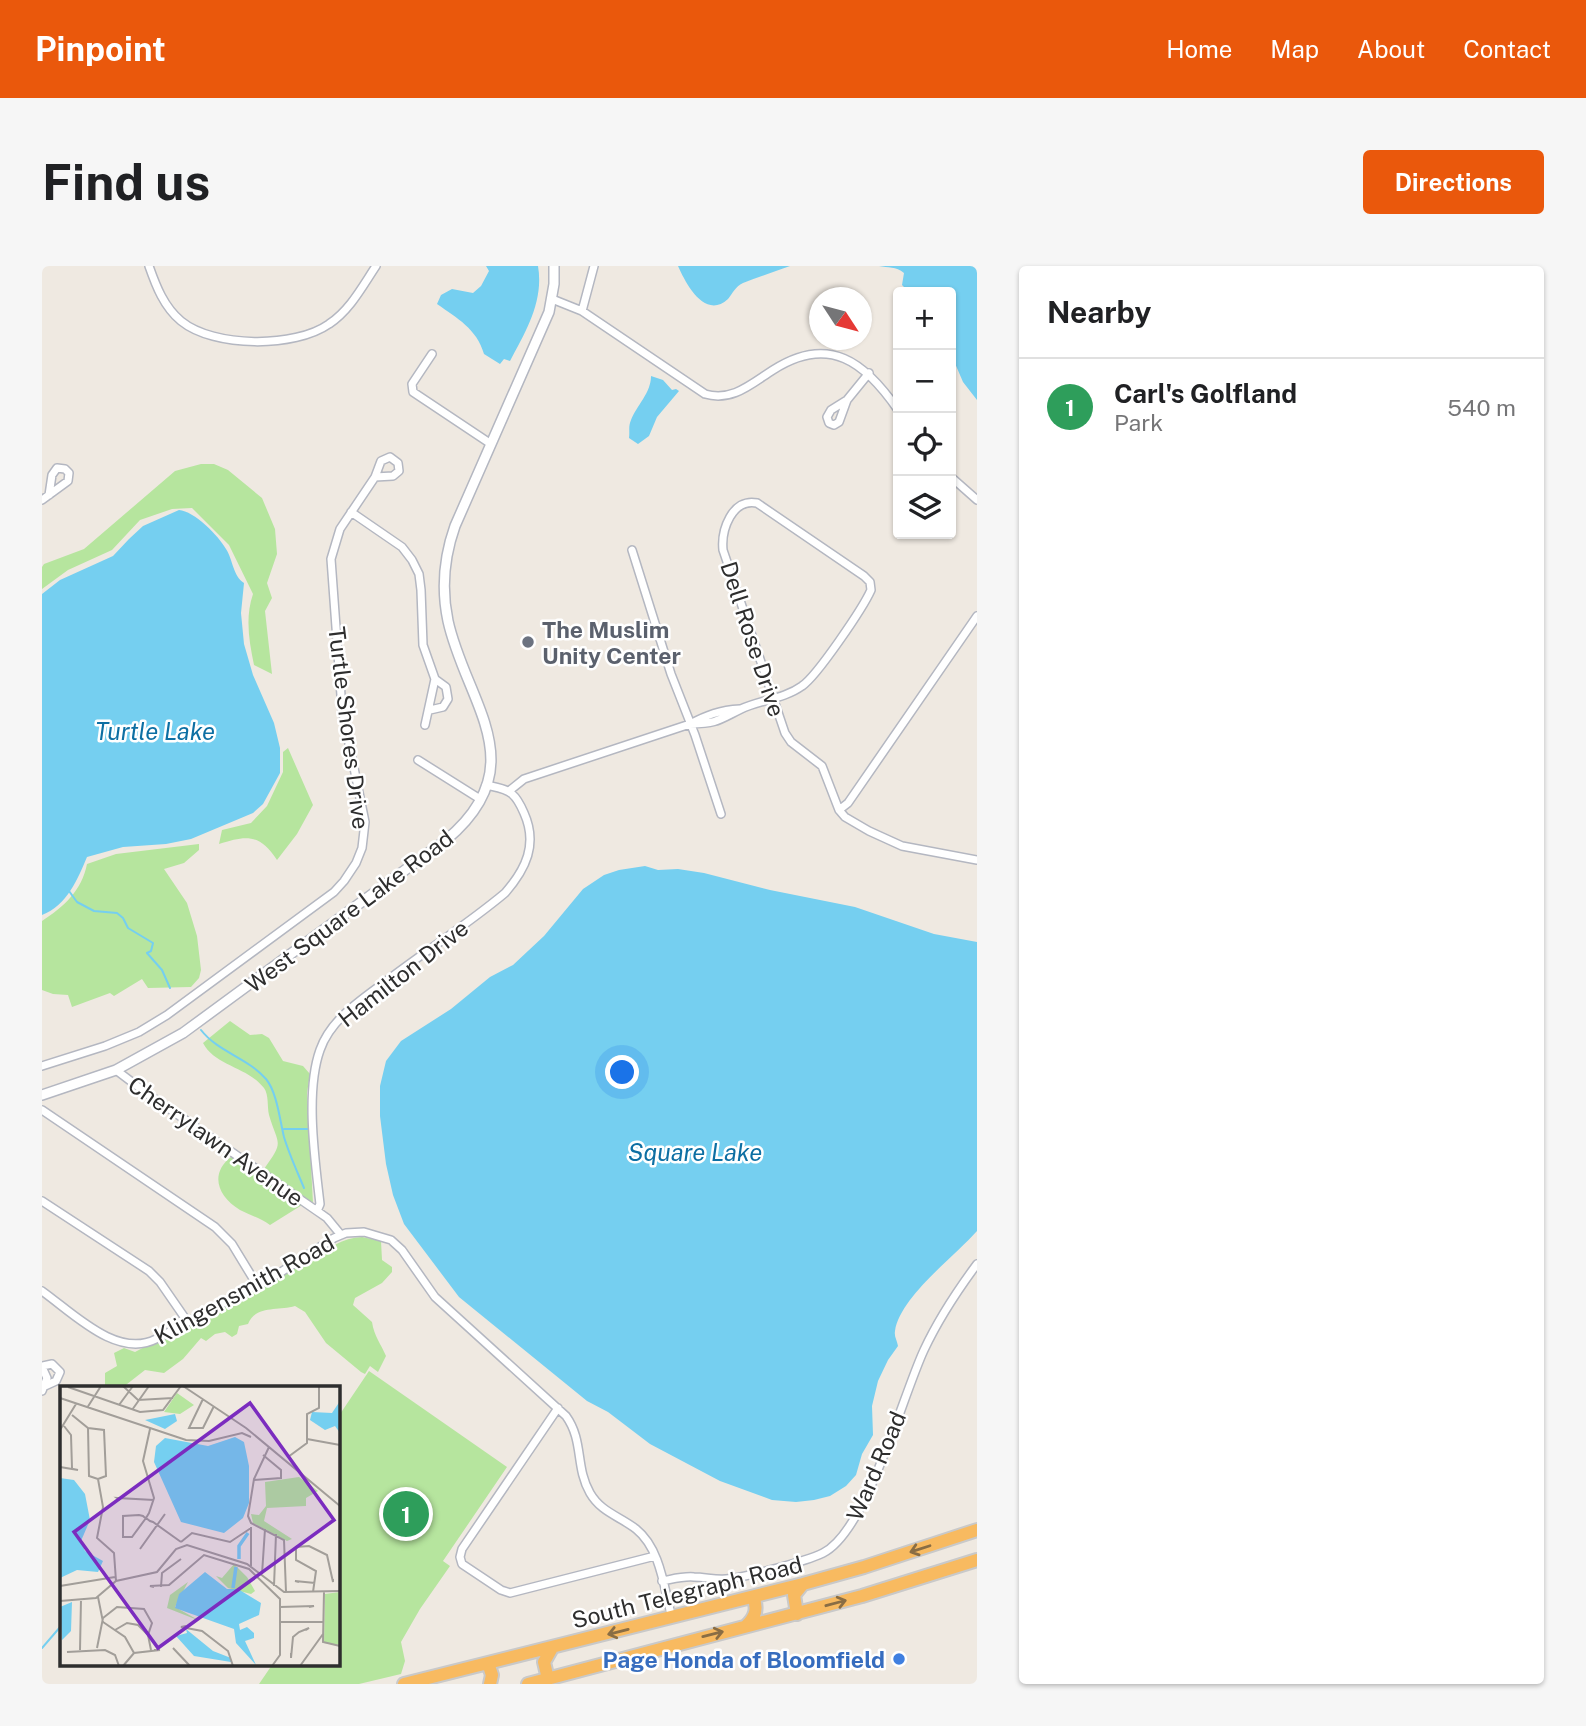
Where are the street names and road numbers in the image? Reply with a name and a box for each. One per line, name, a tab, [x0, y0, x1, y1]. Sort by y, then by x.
street label: Dell Rose Drive	[715, 558, 791, 720]
street label: Turtle Shores Drive	[323, 625, 375, 831]
street label: West Square Lake Road	[240, 824, 458, 998]
street label: Hamilton Drive	[333, 914, 473, 1032]
street label: Cherrylawn Avenue	[123, 1070, 309, 1212]
street label: Klingensmith Road	[149, 1228, 339, 1350]
street label: Ward Road	[841, 1407, 911, 1525]
street label: South Telegraph Road	[569, 1550, 805, 1634]

